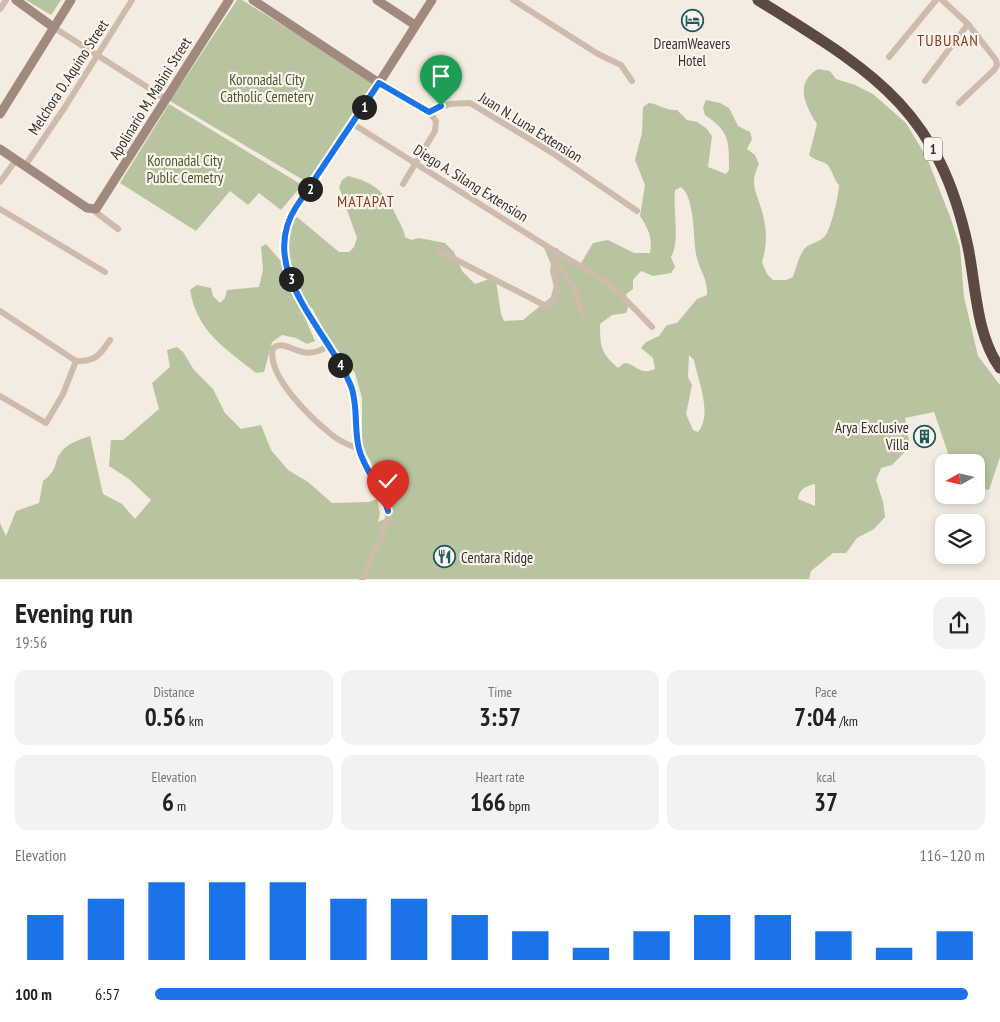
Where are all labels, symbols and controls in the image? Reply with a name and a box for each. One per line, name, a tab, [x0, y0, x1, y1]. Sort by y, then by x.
hotel icon: DreamWeavers Hotel	[680, 8, 704, 32]
street label: Melchora D. Aquino Street	[24, 16, 112, 138]
district label: TUBURAN	[917, 30, 979, 50]
street label: Apolinario M. Mabini Street	[105, 33, 195, 163]
place label: DreamWeavers Hotel	[654, 34, 730, 70]
pin	[420, 55, 462, 106]
icon: arrive	[427, 62, 455, 90]
park label: Koronadal City Catholic Cemetery	[220, 70, 314, 106]
street label: Juan N. Luna Extension	[475, 87, 586, 166]
pin: 1	[352, 94, 376, 120]
text: 1	[361, 98, 368, 116]
road number: 1	[924, 138, 942, 160]
street label: Diego A. Silang Extension	[410, 140, 532, 226]
park label: Koronadal City Public Cemetry	[147, 151, 224, 187]
pin: 2	[298, 176, 322, 202]
text: 2	[307, 180, 314, 198]
district label: MATAPAT	[337, 191, 395, 211]
pin: 3	[278, 266, 304, 292]
text: 3	[288, 270, 295, 288]
pin: 4	[328, 352, 352, 378]
text: 4	[337, 356, 344, 374]
place label: Arya Exclusive Villa	[835, 418, 909, 454]
building icon: Arya Exclusive Villa	[913, 424, 937, 448]
north arrow	[935, 454, 985, 504]
map controls	[935, 454, 985, 564]
pin	[367, 460, 409, 511]
icon: check	[374, 467, 402, 495]
button: layers	[935, 514, 985, 564]
restaurant icon: Centara Ridge	[433, 545, 457, 569]
place label: Centara Ridge	[461, 548, 533, 567]
text: Evening run	[15, 594, 133, 631]
button: share	[933, 597, 985, 649]
text: 19:56	[15, 632, 47, 652]
text: Distance	[153, 683, 195, 701]
text: Time	[488, 683, 512, 701]
text: Pace	[815, 683, 837, 701]
text: 0.56	[145, 701, 186, 733]
text: 3:57	[479, 701, 521, 733]
text: 7:04	[794, 701, 836, 733]
text: km	[186, 712, 203, 730]
text: /km	[836, 712, 858, 730]
text: Elevation	[152, 768, 196, 786]
text: Heart rate	[476, 768, 524, 786]
text: kcal	[816, 768, 836, 786]
text: 6	[162, 786, 174, 818]
text: 166	[470, 786, 506, 818]
text: 37	[814, 786, 838, 818]
text: m	[174, 797, 186, 815]
text: bpm	[506, 797, 530, 815]
text: Elevation	[15, 845, 66, 865]
text: 116–120 m	[920, 845, 985, 865]
text: 100 m	[15, 984, 52, 1004]
text: 6:57	[95, 984, 120, 1004]

